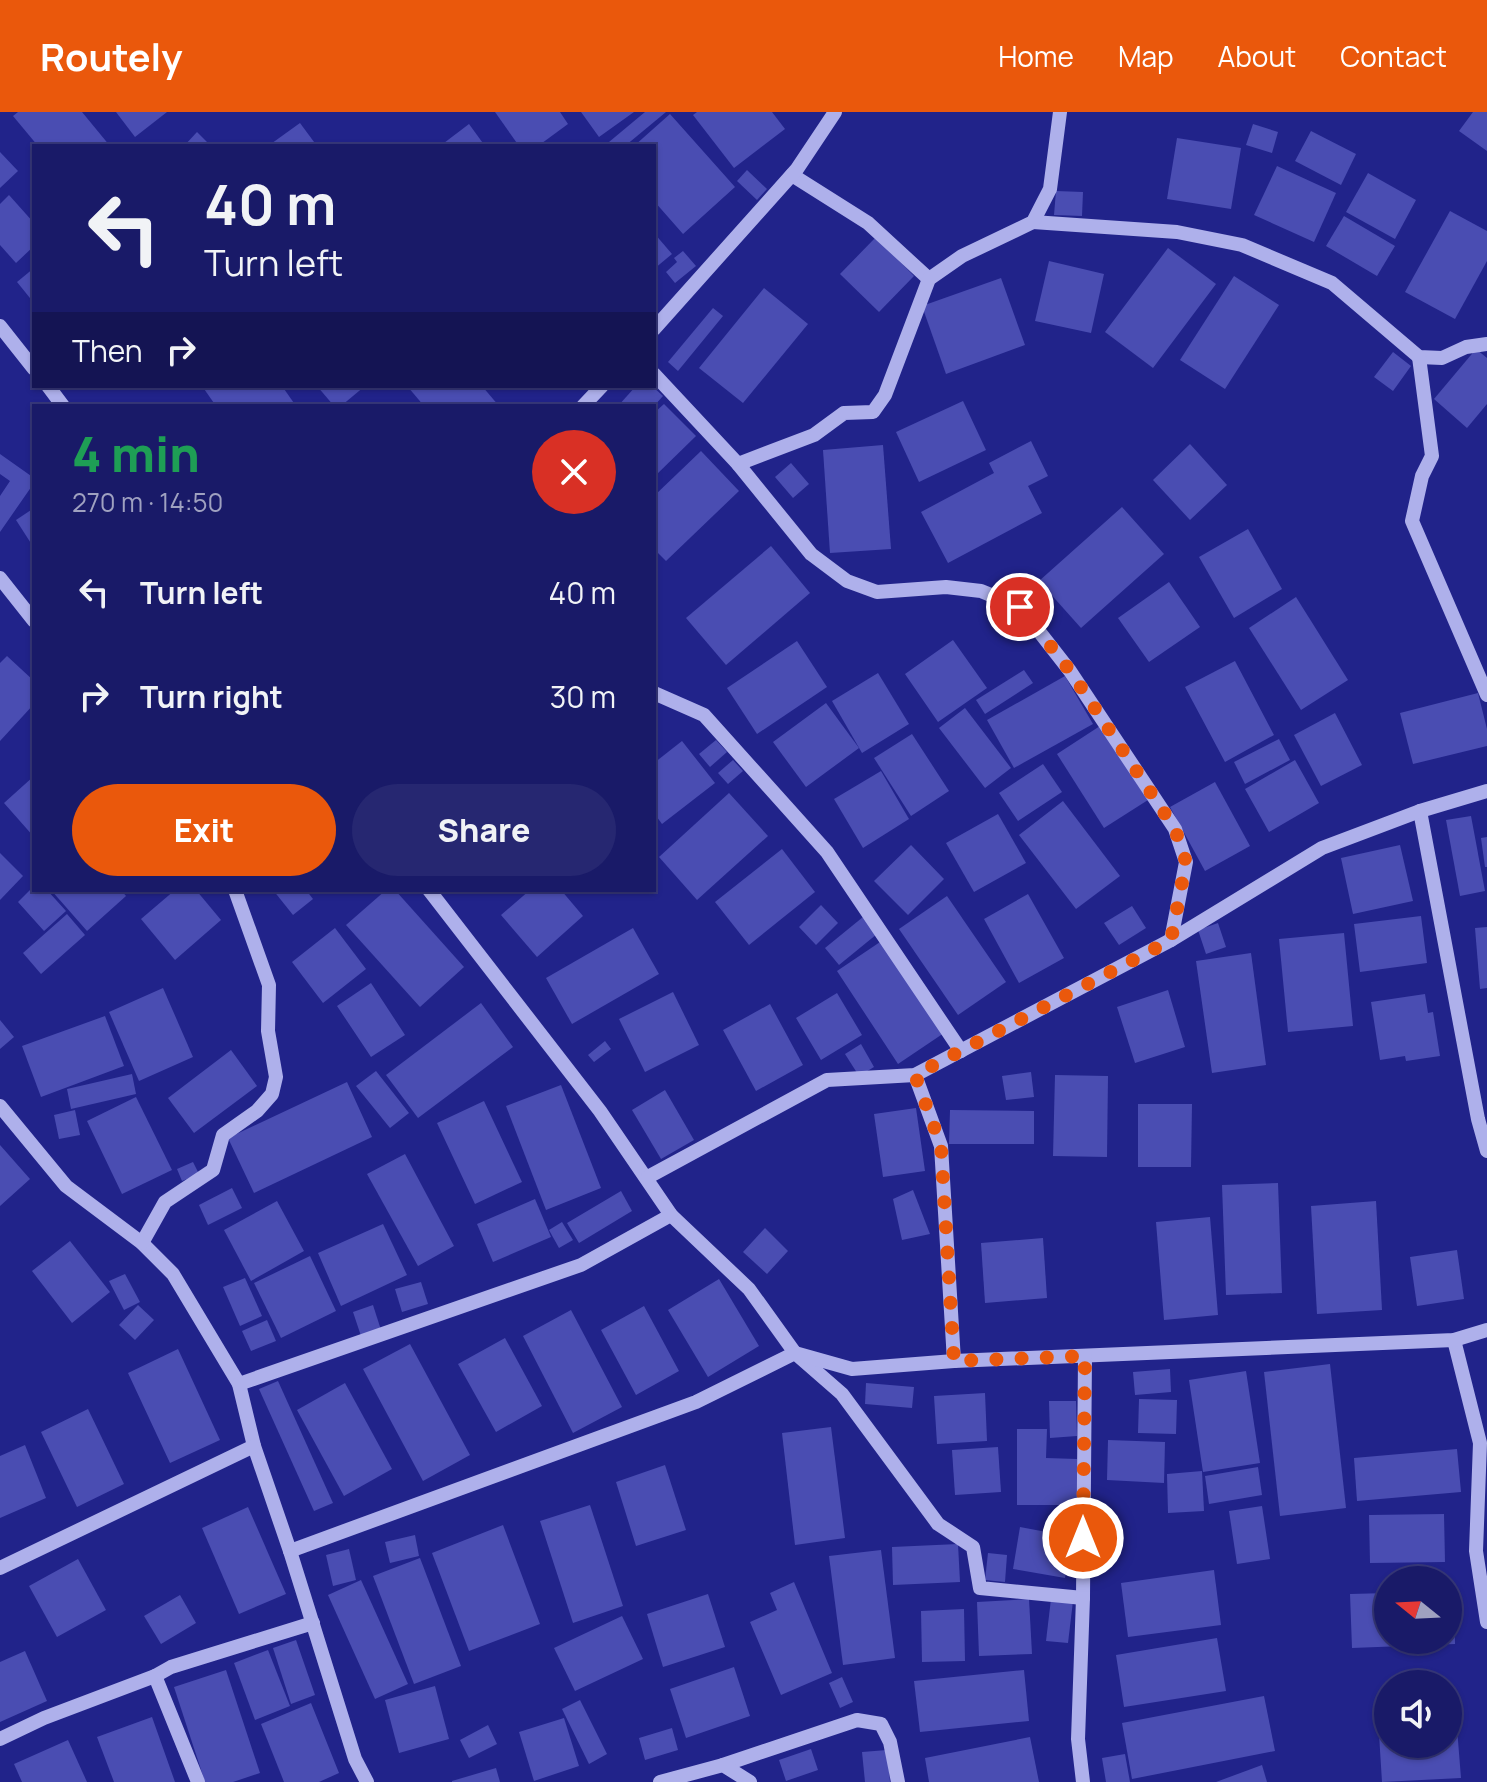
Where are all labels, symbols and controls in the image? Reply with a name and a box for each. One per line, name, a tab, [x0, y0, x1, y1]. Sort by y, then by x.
text: Routely	[40, 30, 183, 82]
text: Home	[998, 37, 1074, 75]
text: Map	[1118, 37, 1174, 75]
text: About	[1218, 37, 1296, 75]
text: Contact	[1340, 37, 1447, 75]
text: 40 m	[204, 165, 336, 242]
icon: left	[72, 176, 176, 280]
text: Turn left	[204, 238, 343, 287]
icon: right	[159, 328, 203, 372]
text: Then	[72, 330, 143, 371]
text: 4 min	[72, 421, 200, 486]
button: close	[532, 430, 616, 514]
text: 270 m · 14:50	[72, 484, 223, 520]
icon: left	[72, 570, 116, 614]
text: Turn left	[140, 572, 263, 613]
text: 40 m	[549, 572, 616, 613]
pin	[986, 573, 1054, 641]
icon: arrive	[998, 585, 1042, 629]
icon: right	[72, 674, 116, 718]
text: Turn right	[140, 676, 283, 717]
text: 30 m	[550, 676, 616, 717]
button: Exit	[72, 784, 336, 876]
button: Share	[352, 784, 616, 876]
position arrow	[1041, 1496, 1125, 1580]
north arrow	[1374, 1566, 1462, 1654]
map controls	[1374, 1566, 1462, 1758]
button: sound	[1374, 1670, 1462, 1758]

